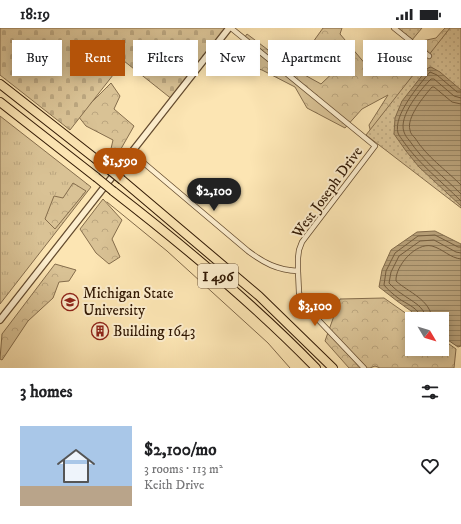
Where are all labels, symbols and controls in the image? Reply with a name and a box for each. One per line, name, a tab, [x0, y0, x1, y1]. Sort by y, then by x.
text: 18:19	[20, 5, 50, 24]
chip: Buy	[12, 40, 62, 76]
chip: Rent	[70, 40, 125, 76]
chip: Filters	[133, 40, 198, 76]
chip: New	[206, 40, 260, 76]
chip: Apartment	[268, 40, 355, 76]
chip: House	[363, 40, 427, 76]
street label: West Joseph Drive	[287, 143, 367, 243]
pin: $1,590	[87, 148, 153, 182]
text: $1,590	[102, 153, 138, 169]
pin: $2,100	[181, 178, 247, 212]
text: $2,100	[196, 183, 232, 199]
road number: I 496	[198, 264, 238, 288]
place label: Michigan State University	[83, 284, 174, 320]
school or university icon: Michigan State University	[60, 292, 80, 312]
pin: $3,100	[282, 293, 348, 327]
text: $3,100	[298, 298, 332, 314]
north arrow	[405, 312, 449, 356]
map controls	[405, 312, 449, 356]
building icon: Building 1643	[90, 321, 110, 341]
place label: Building 1643	[113, 322, 195, 341]
text: 3 homes	[20, 381, 73, 403]
icon: filters	[419, 381, 441, 403]
text: $2,100/mo	[144, 439, 216, 461]
icon: home	[52, 442, 100, 490]
icon: heart	[419, 455, 441, 477]
text: 3 rooms · 113 m²	[144, 461, 223, 477]
text: Keith Drive	[144, 477, 204, 493]

